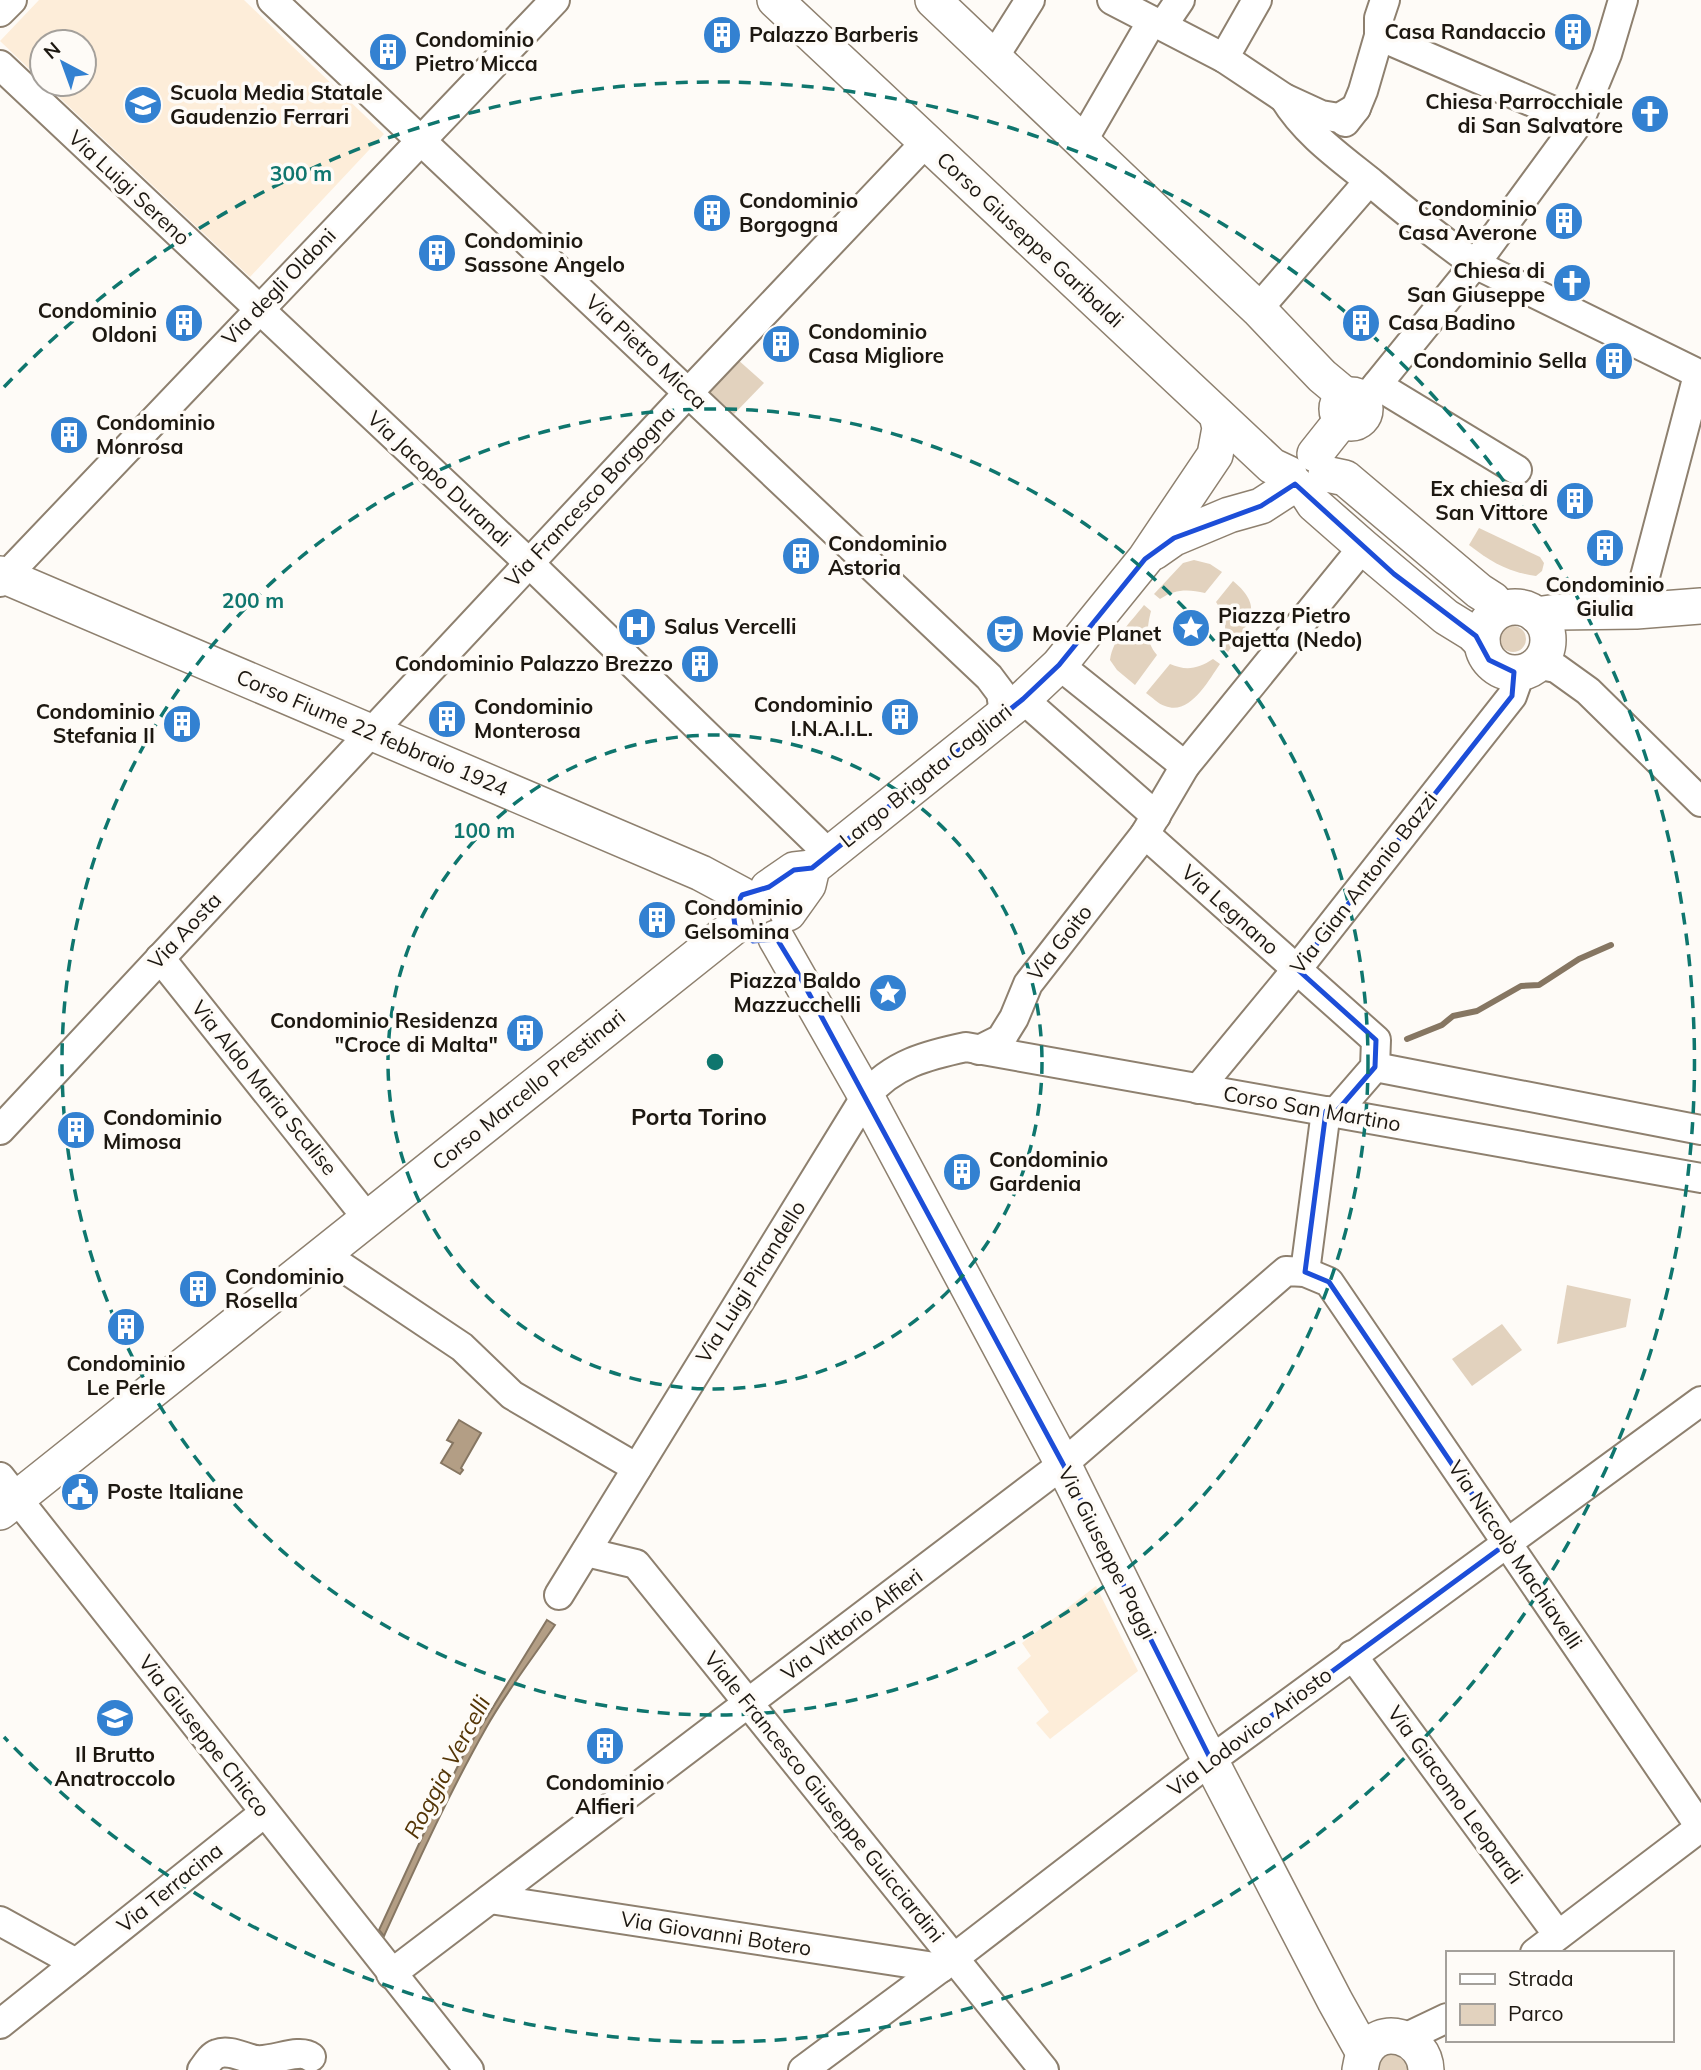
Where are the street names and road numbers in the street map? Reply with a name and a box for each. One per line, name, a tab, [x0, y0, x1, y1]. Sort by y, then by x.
street label: Via Luigi Sereno	[63, 124, 196, 250]
street label: Corso Giuseppe Garibaldi	[932, 146, 1129, 333]
street label: Via degli Oldoni	[216, 222, 341, 350]
street label: Via Pietro Micca	[581, 288, 713, 414]
street label: Via Francesco Borgogna	[499, 401, 680, 592]
street label: Via Jacopo Durandi	[362, 405, 517, 552]
street label: Corso Fiume 22 febbraio 1924	[233, 663, 512, 801]
street label: Largo Brigata Cagliari	[834, 698, 1017, 853]
street label: Via Gian Antonio Bazzi	[1284, 786, 1442, 979]
street label: Via Legnano	[1176, 859, 1285, 960]
street label: Via Aosta	[142, 887, 226, 974]
street label: Via Goito	[1021, 899, 1097, 986]
street label: Via Aldo Maria Scalise	[186, 995, 343, 1180]
street label: Corso Marcello Prestinari	[427, 1003, 630, 1175]
street label: Corso San Martino	[1221, 1080, 1403, 1136]
street label: Via Luigi Pirandello	[690, 1196, 811, 1367]
street label: Via Niccolò Machiavelli	[1443, 1455, 1589, 1654]
street label: Via Giuseppe Paggi	[1053, 1462, 1163, 1643]
street label: Via Vittorio Alfieri	[776, 1563, 927, 1686]
street label: Viale Francesco Giuseppe Guicciardini	[699, 1645, 950, 1947]
street label: Via Giuseppe Chicco	[134, 1649, 276, 1821]
street label: Via Lodovico Ariosto	[1162, 1661, 1337, 1801]
street label: Via Giacomo Leopardi	[1382, 1700, 1529, 1889]
street label: Via Terracina	[111, 1837, 227, 1938]
street label: Via Giovanni Botero	[619, 1905, 813, 1961]

